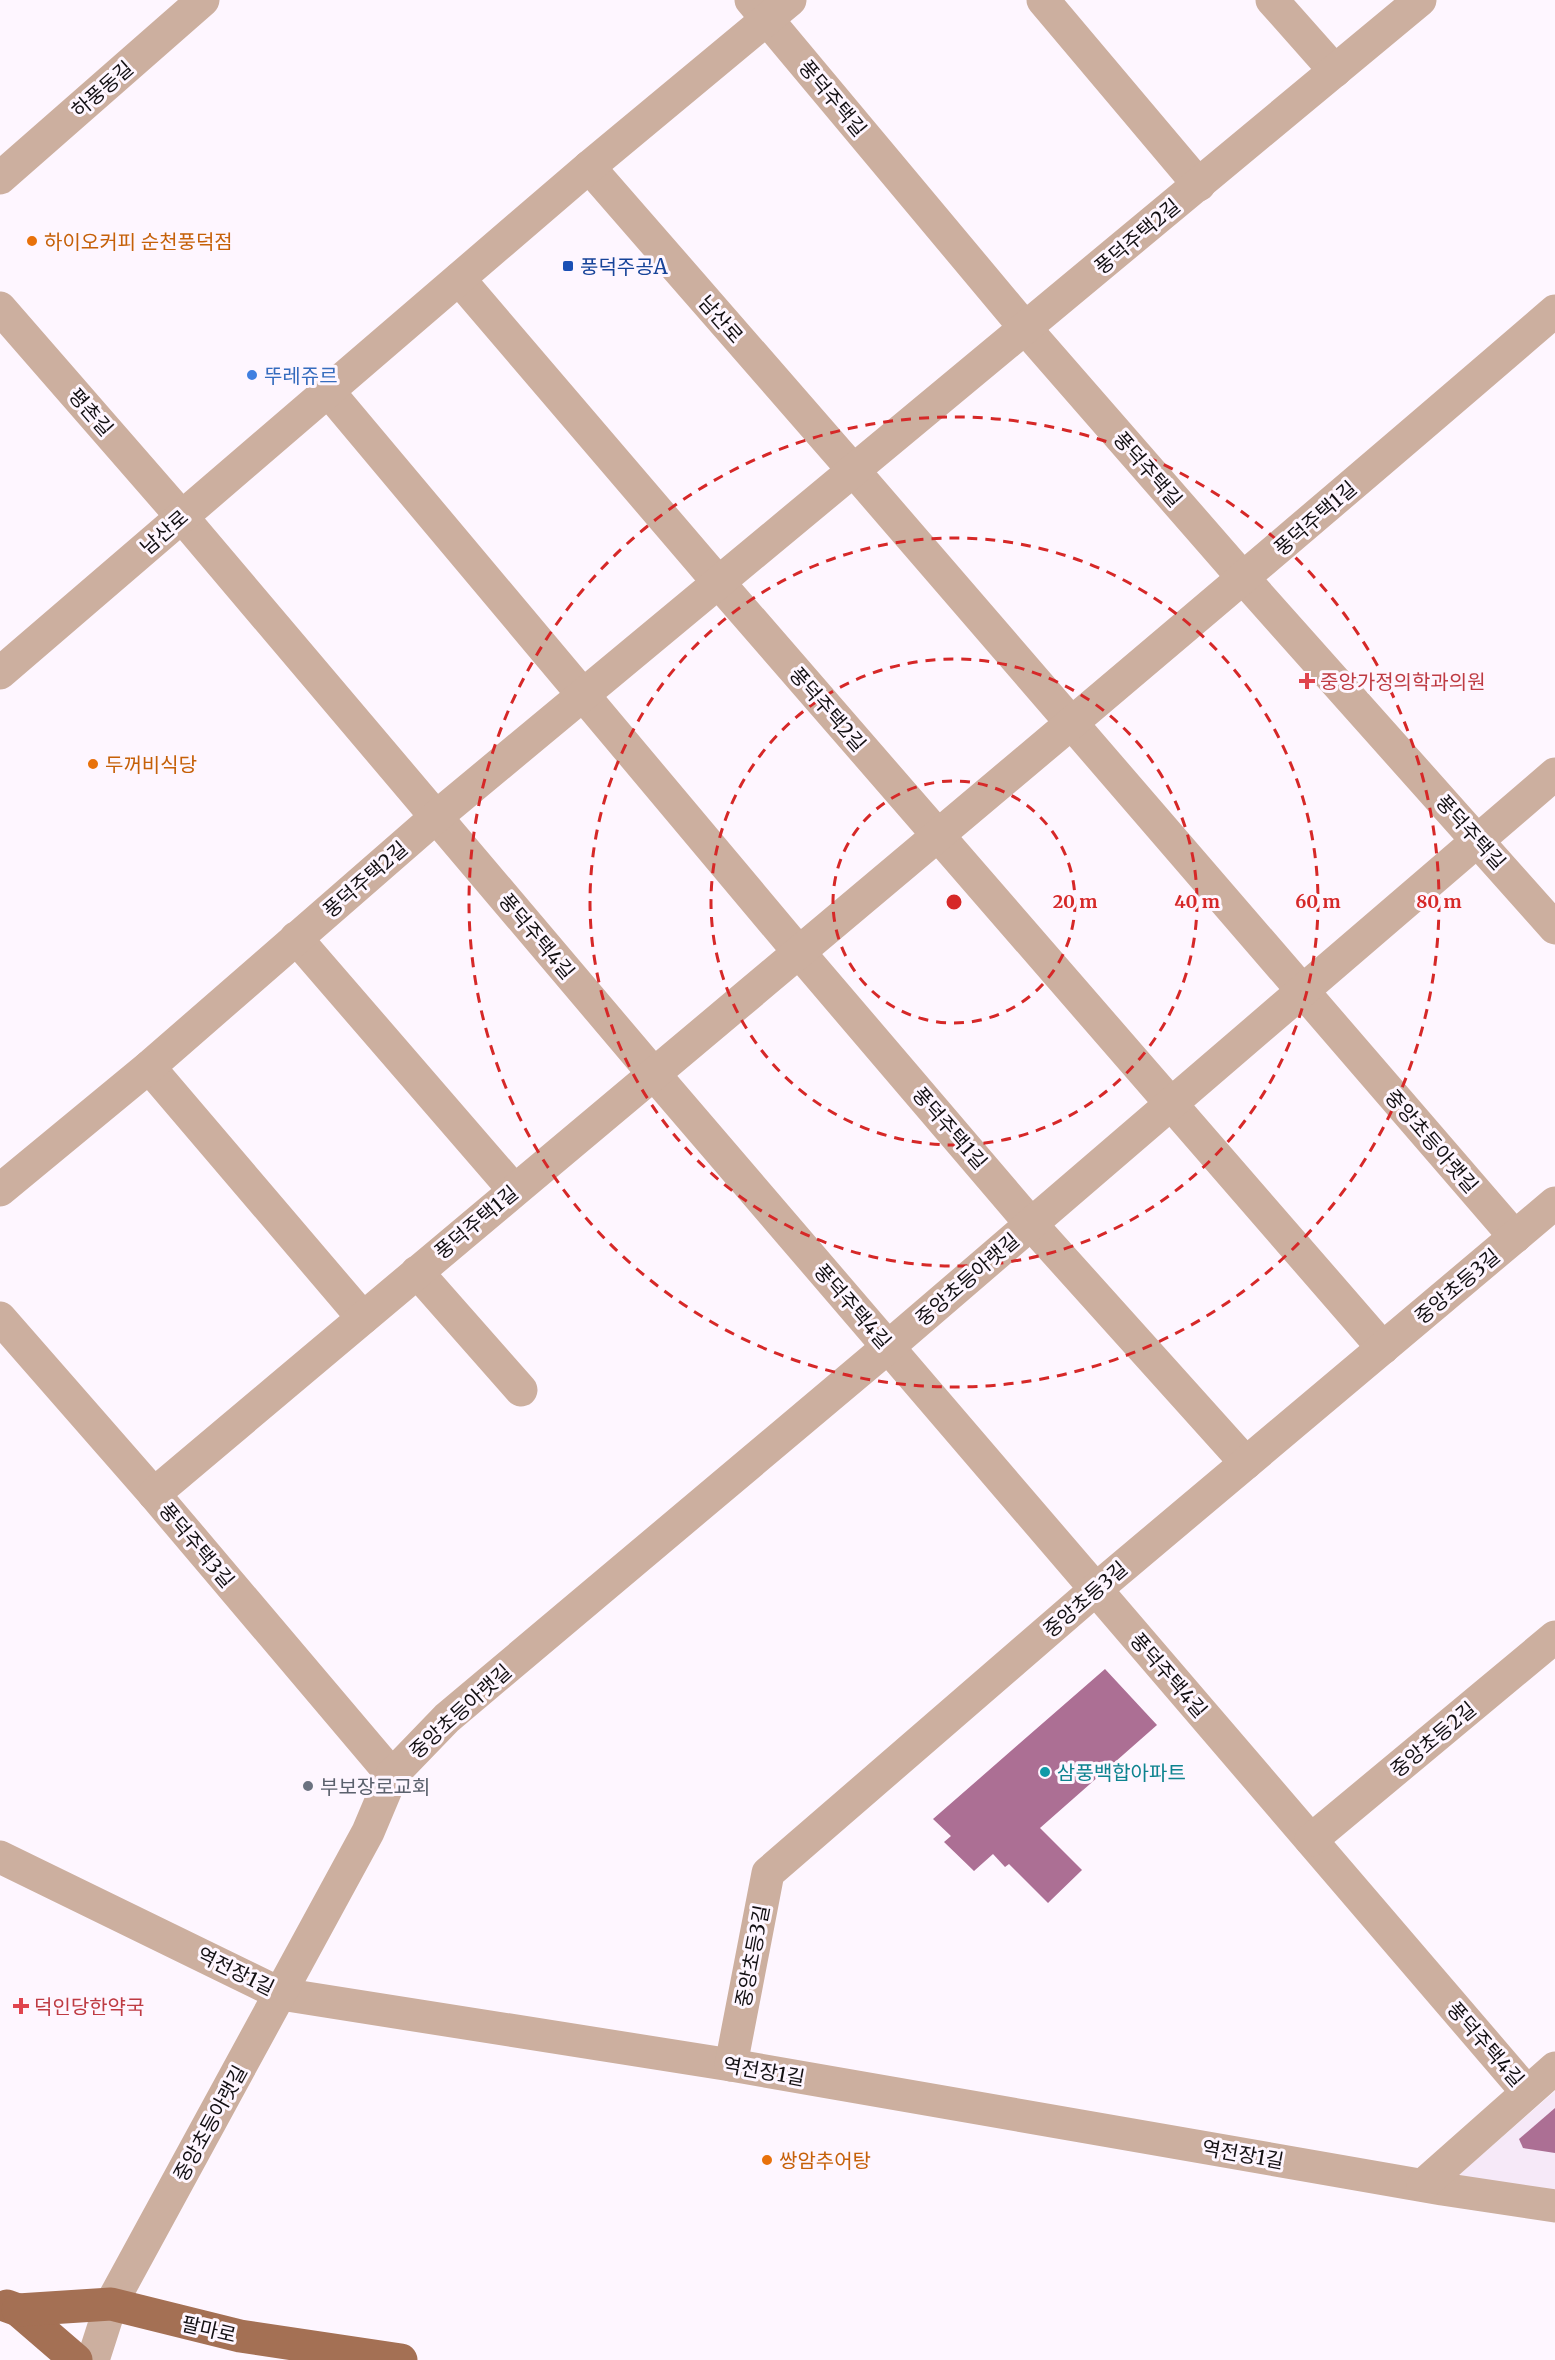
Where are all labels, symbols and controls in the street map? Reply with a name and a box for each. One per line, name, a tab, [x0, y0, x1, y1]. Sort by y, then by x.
street label: 하풍동길	[66, 55, 138, 123]
street label: 풍덕주택길	[794, 55, 872, 141]
street label: 풍덕주택2길	[1089, 193, 1185, 279]
place label: 하이오커피 순천풍덕점	[44, 229, 233, 254]
marker: 하이오커피 순천풍덕점	[25, 234, 39, 248]
place label: 풍덕주공A	[580, 254, 669, 279]
marker: 풍덕주공A	[561, 259, 575, 273]
street label: 남산로	[693, 290, 749, 348]
place label: 뚜레쥬르	[264, 363, 338, 388]
marker: 뚜레쥬르	[245, 368, 259, 382]
street label: 평촌길	[63, 383, 119, 441]
street label: 풍덕주택길	[1108, 426, 1188, 512]
street label: 풍덕주택1길	[1269, 475, 1361, 561]
street label: 남산로	[135, 504, 193, 560]
street label: 풍덕주택2길	[784, 662, 872, 756]
place label: 중앙가정의학과의원	[1320, 669, 1486, 694]
marker: 중앙가정의학과의원	[1298, 672, 1316, 690]
place label: 두꺼비식당	[105, 752, 197, 777]
marker: 두꺼비식당	[86, 757, 100, 771]
street label: 풍덕주택길	[1431, 789, 1511, 875]
street label: 풍덕주택2길	[318, 835, 412, 923]
street label: 풍덕주택4길	[494, 888, 580, 984]
text: 20 m	[1053, 890, 1097, 913]
text: 40 m	[1174, 890, 1220, 913]
text: 60 m	[1295, 890, 1341, 913]
text: 80 m	[1416, 890, 1462, 913]
centre of rings	[944, 892, 964, 912]
street label: 풍덕주택1길	[907, 1082, 993, 1174]
street label: 중앙초등아랫길	[1380, 1084, 1484, 1198]
street label: 풍덕주택1길	[429, 1180, 523, 1264]
street label: 중앙초등아랫길	[910, 1227, 1024, 1331]
street label: 중앙초등3길	[1409, 1243, 1505, 1329]
street label: 풍덕주택4길	[809, 1258, 897, 1354]
street label: 풍덕주택3길	[154, 1497, 240, 1593]
street label: 중앙초등3길	[1038, 1556, 1132, 1642]
street label: 풍덕주택4길	[1125, 1627, 1213, 1723]
street label: 중앙초등아랫길	[404, 1659, 516, 1763]
street label: 중앙초등2길	[1385, 1696, 1481, 1782]
place label: 삼풍백합아파트	[1057, 1760, 1186, 1785]
marker: 삼풍백합아파트	[1038, 1765, 1052, 1779]
place label: 부보장로교회	[320, 1774, 430, 1799]
marker: 부보장로교회	[301, 1779, 315, 1793]
street label: 중앙초등3길	[730, 1903, 774, 2009]
street label: 역전장1길	[193, 1942, 279, 2000]
place label: 덕인당한약국	[34, 1994, 144, 2019]
street label: 풍덕주택4길	[1442, 1996, 1530, 2092]
marker: 덕인당한약국	[12, 1997, 30, 2015]
street label: 역전장1길	[721, 2052, 807, 2090]
street label: 중앙초등아랫길	[168, 2061, 252, 2185]
street label: 역전장1길	[1200, 2135, 1286, 2173]
place label: 쌍암추어탕	[779, 2148, 871, 2173]
marker: 쌍암추어탕	[760, 2153, 774, 2167]
street label: 팔마로	[179, 2311, 239, 2347]

